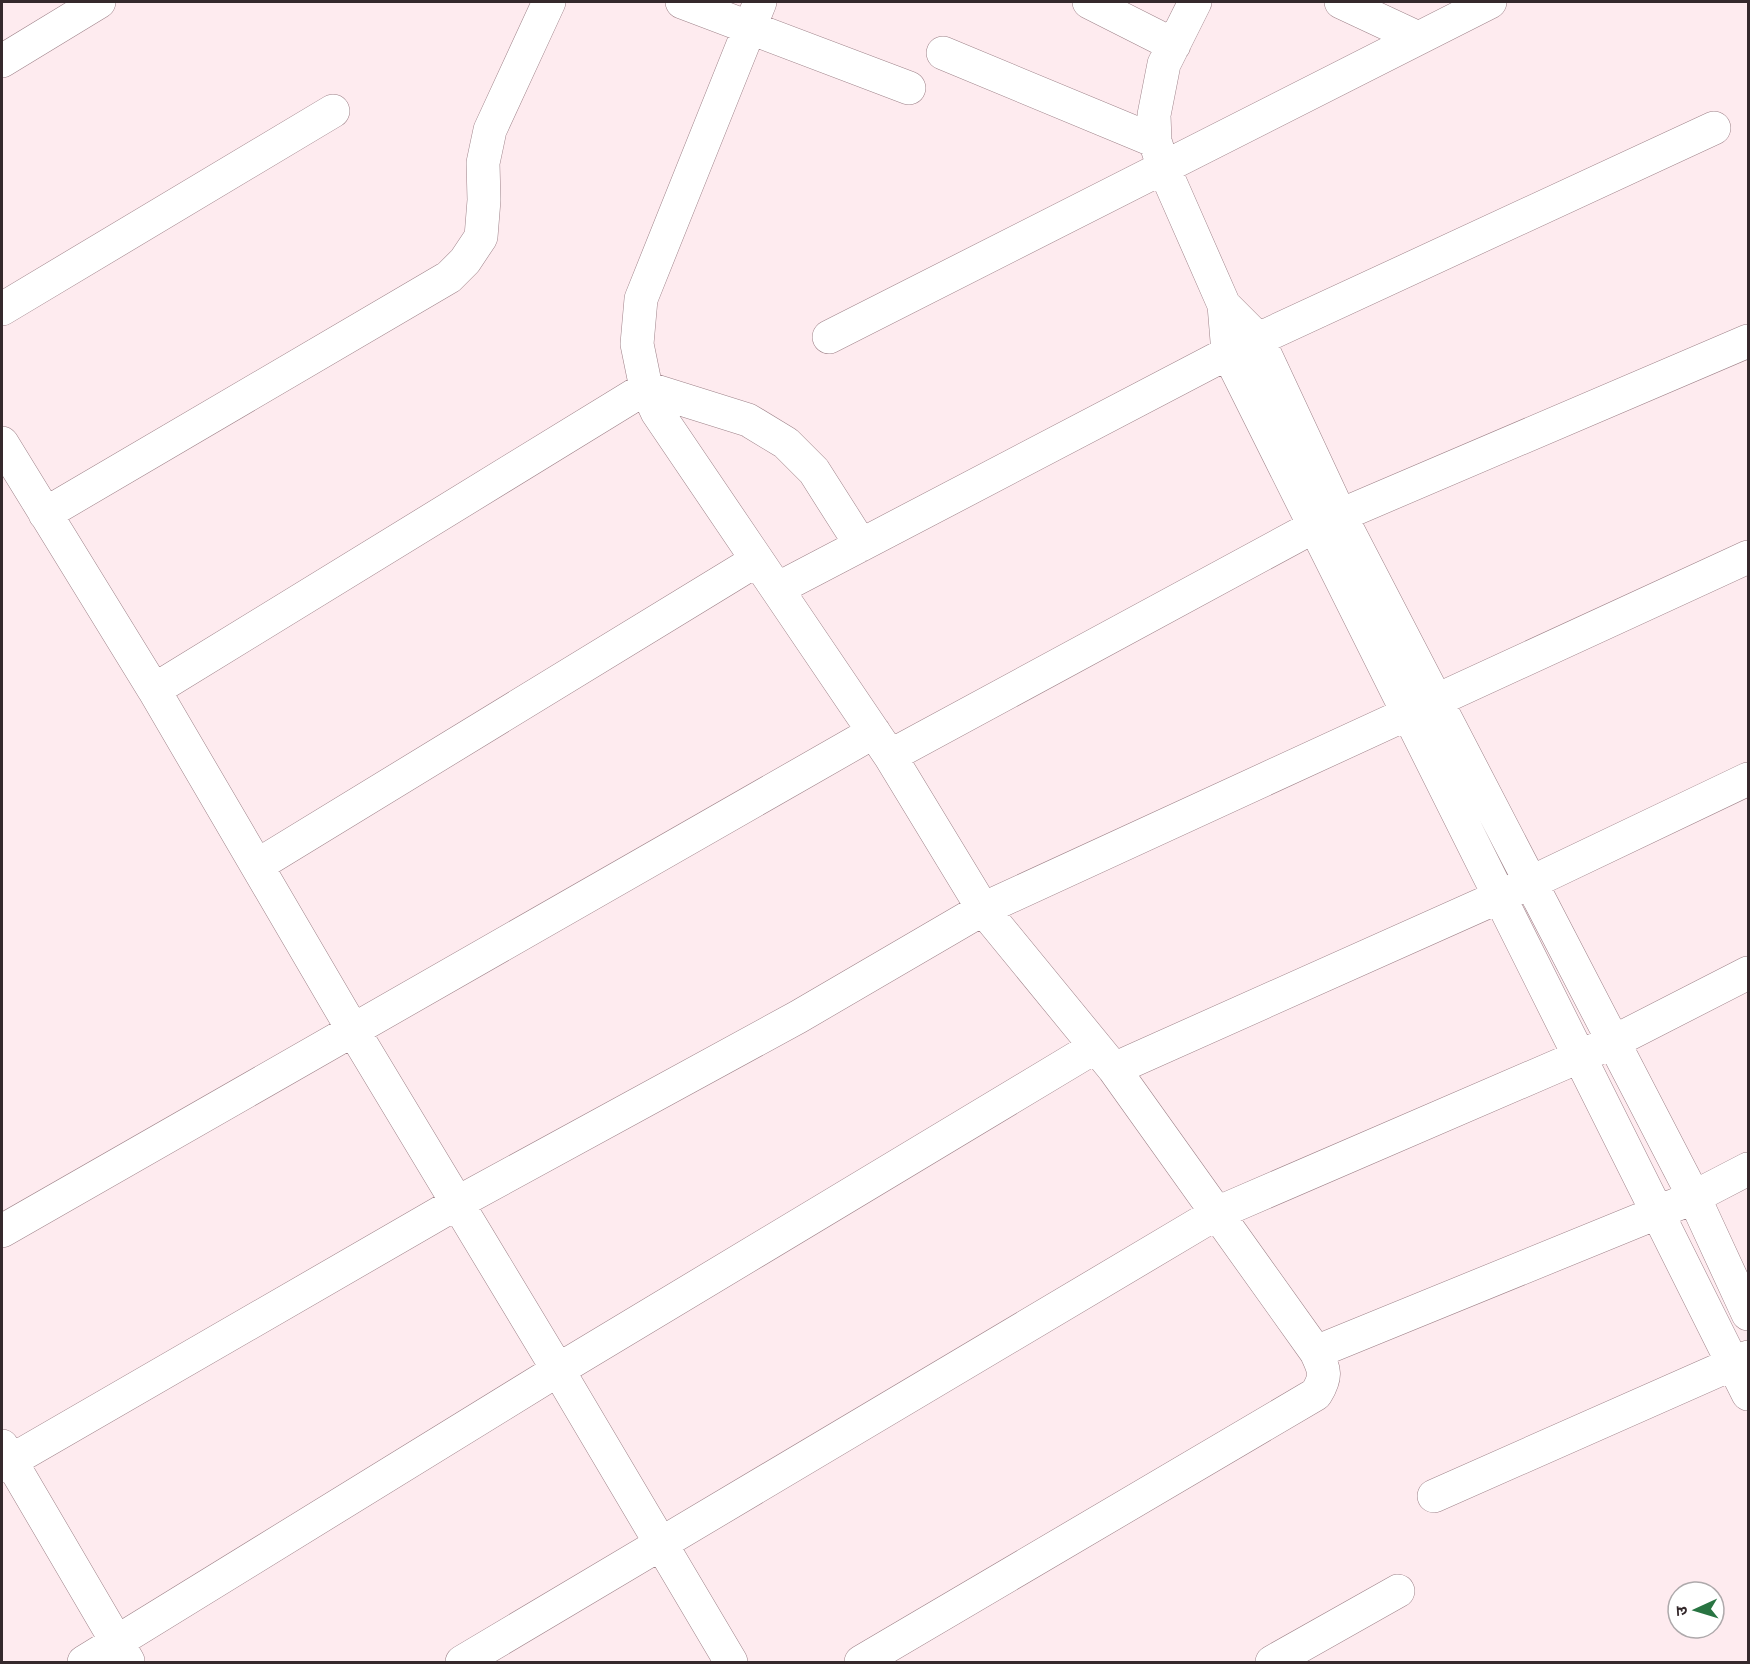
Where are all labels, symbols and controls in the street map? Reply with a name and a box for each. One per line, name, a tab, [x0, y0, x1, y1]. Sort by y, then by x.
north arrow	[1666, 1580, 1726, 1640]
text: उ	[1672, 1605, 1691, 1616]

